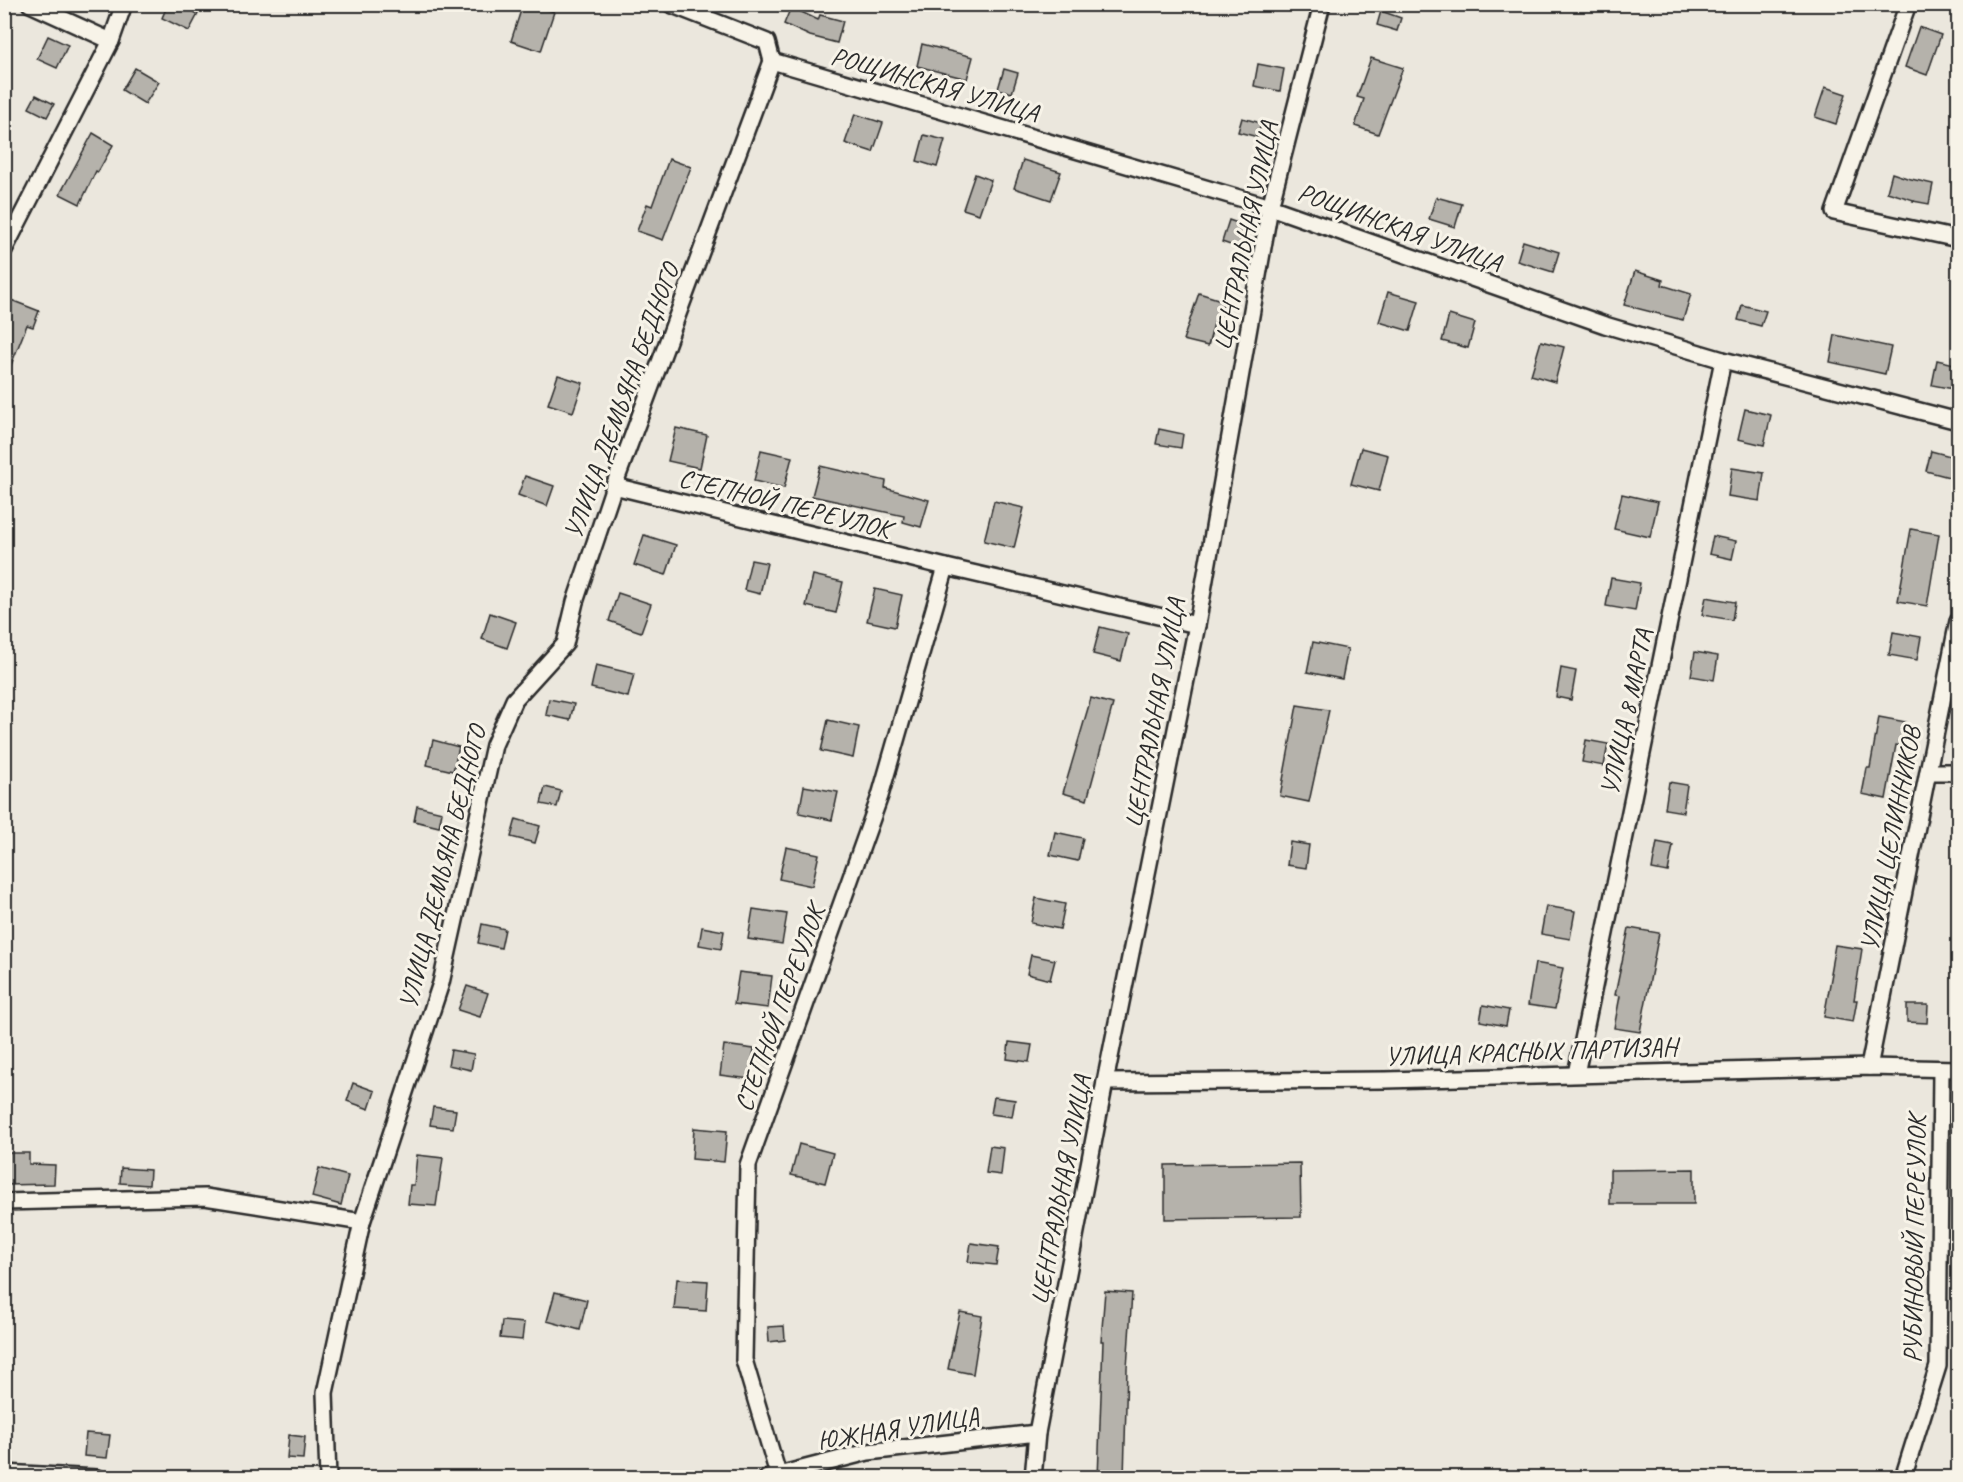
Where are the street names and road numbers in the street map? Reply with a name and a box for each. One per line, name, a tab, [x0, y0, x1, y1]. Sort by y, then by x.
street label: РОЩИНСКАЯ УЛИЦА	[827, 39, 1044, 130]
street label: ЦЕНТРАЛЬНАЯ УЛИЦА	[1205, 117, 1286, 353]
street label: РОЩИНСКАЯ УЛИЦА	[1294, 175, 1508, 280]
street label: УЛИЦА ДЕМЬЯНА БЕДНОГО	[556, 256, 688, 543]
street label: СТЕПНОЙ ПЕРЕУЛОК	[676, 461, 899, 547]
street label: ЦЕНТРАЛЬНАЯ УЛИЦА	[1116, 594, 1193, 831]
street label: УЛИЦА 8 МАРТА	[1593, 625, 1660, 798]
street label: УЛИЦА ДЕМЬЯНА БЕДНОГО	[391, 719, 494, 1012]
street label: УЛИЦА ЦЕЛИННИКОВ	[1853, 722, 1929, 954]
street label: СТЕПНОЙ ПЕРЕУЛОК	[727, 896, 834, 1116]
street label: УЛИЦА КРАСНЫХ ПАРТИЗАН	[1385, 1030, 1682, 1073]
street label: ЦЕНТРАЛЬНАЯ УЛИЦА	[1022, 1071, 1099, 1308]
street label: РУБИНОВЫЙ ПЕРЕУЛОК	[1896, 1110, 1933, 1363]
street label: ЮЖНАЯ УЛИЦА	[815, 1399, 982, 1458]

